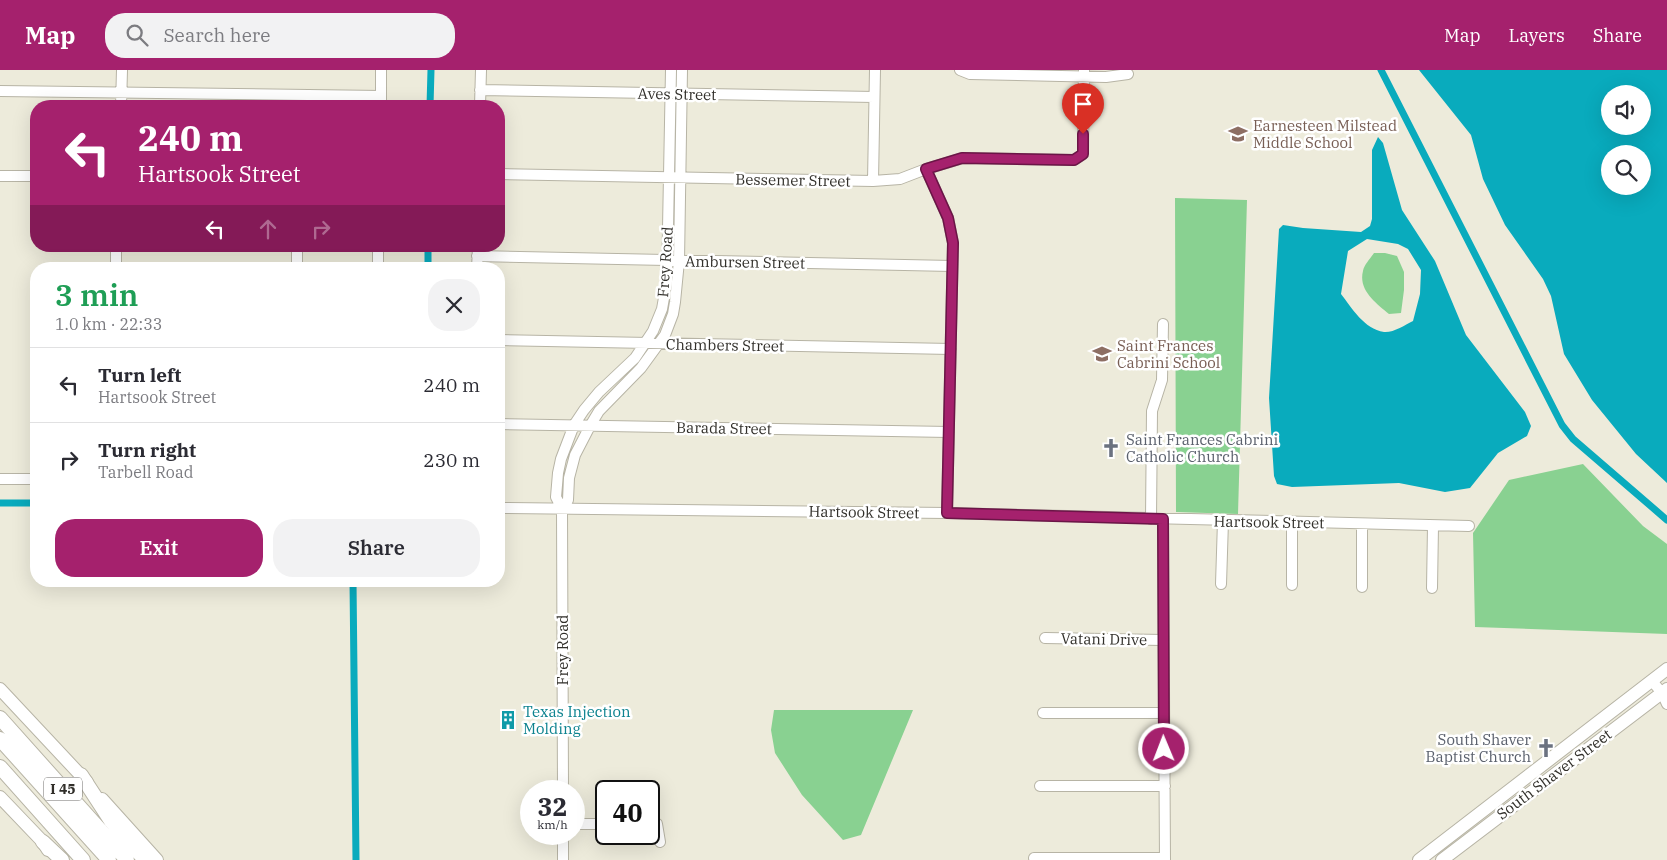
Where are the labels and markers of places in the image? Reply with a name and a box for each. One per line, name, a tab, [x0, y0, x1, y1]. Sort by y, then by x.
pin	[1062, 83, 1104, 134]
place label: Earnesteen Milstead Middle School	[1253, 116, 1397, 152]
school or university icon: Earnesteen Milstead Middle School	[1227, 123, 1249, 145]
place label: Saint Frances Cabrini School	[1117, 336, 1220, 372]
school or university icon: Saint Frances Cabrini School	[1091, 343, 1113, 365]
place label: Saint Frances Cabrini Catholic Church	[1126, 430, 1279, 466]
church icon: Saint Frances Cabrini Catholic Church	[1100, 437, 1122, 459]
place label: Texas Injection Molding	[523, 702, 631, 738]
building icon: Texas Injection Molding	[497, 709, 519, 731]
place label: South Shaver Baptist Church	[1425, 730, 1531, 766]
church icon: South Shaver Baptist Church	[1535, 737, 1557, 759]

